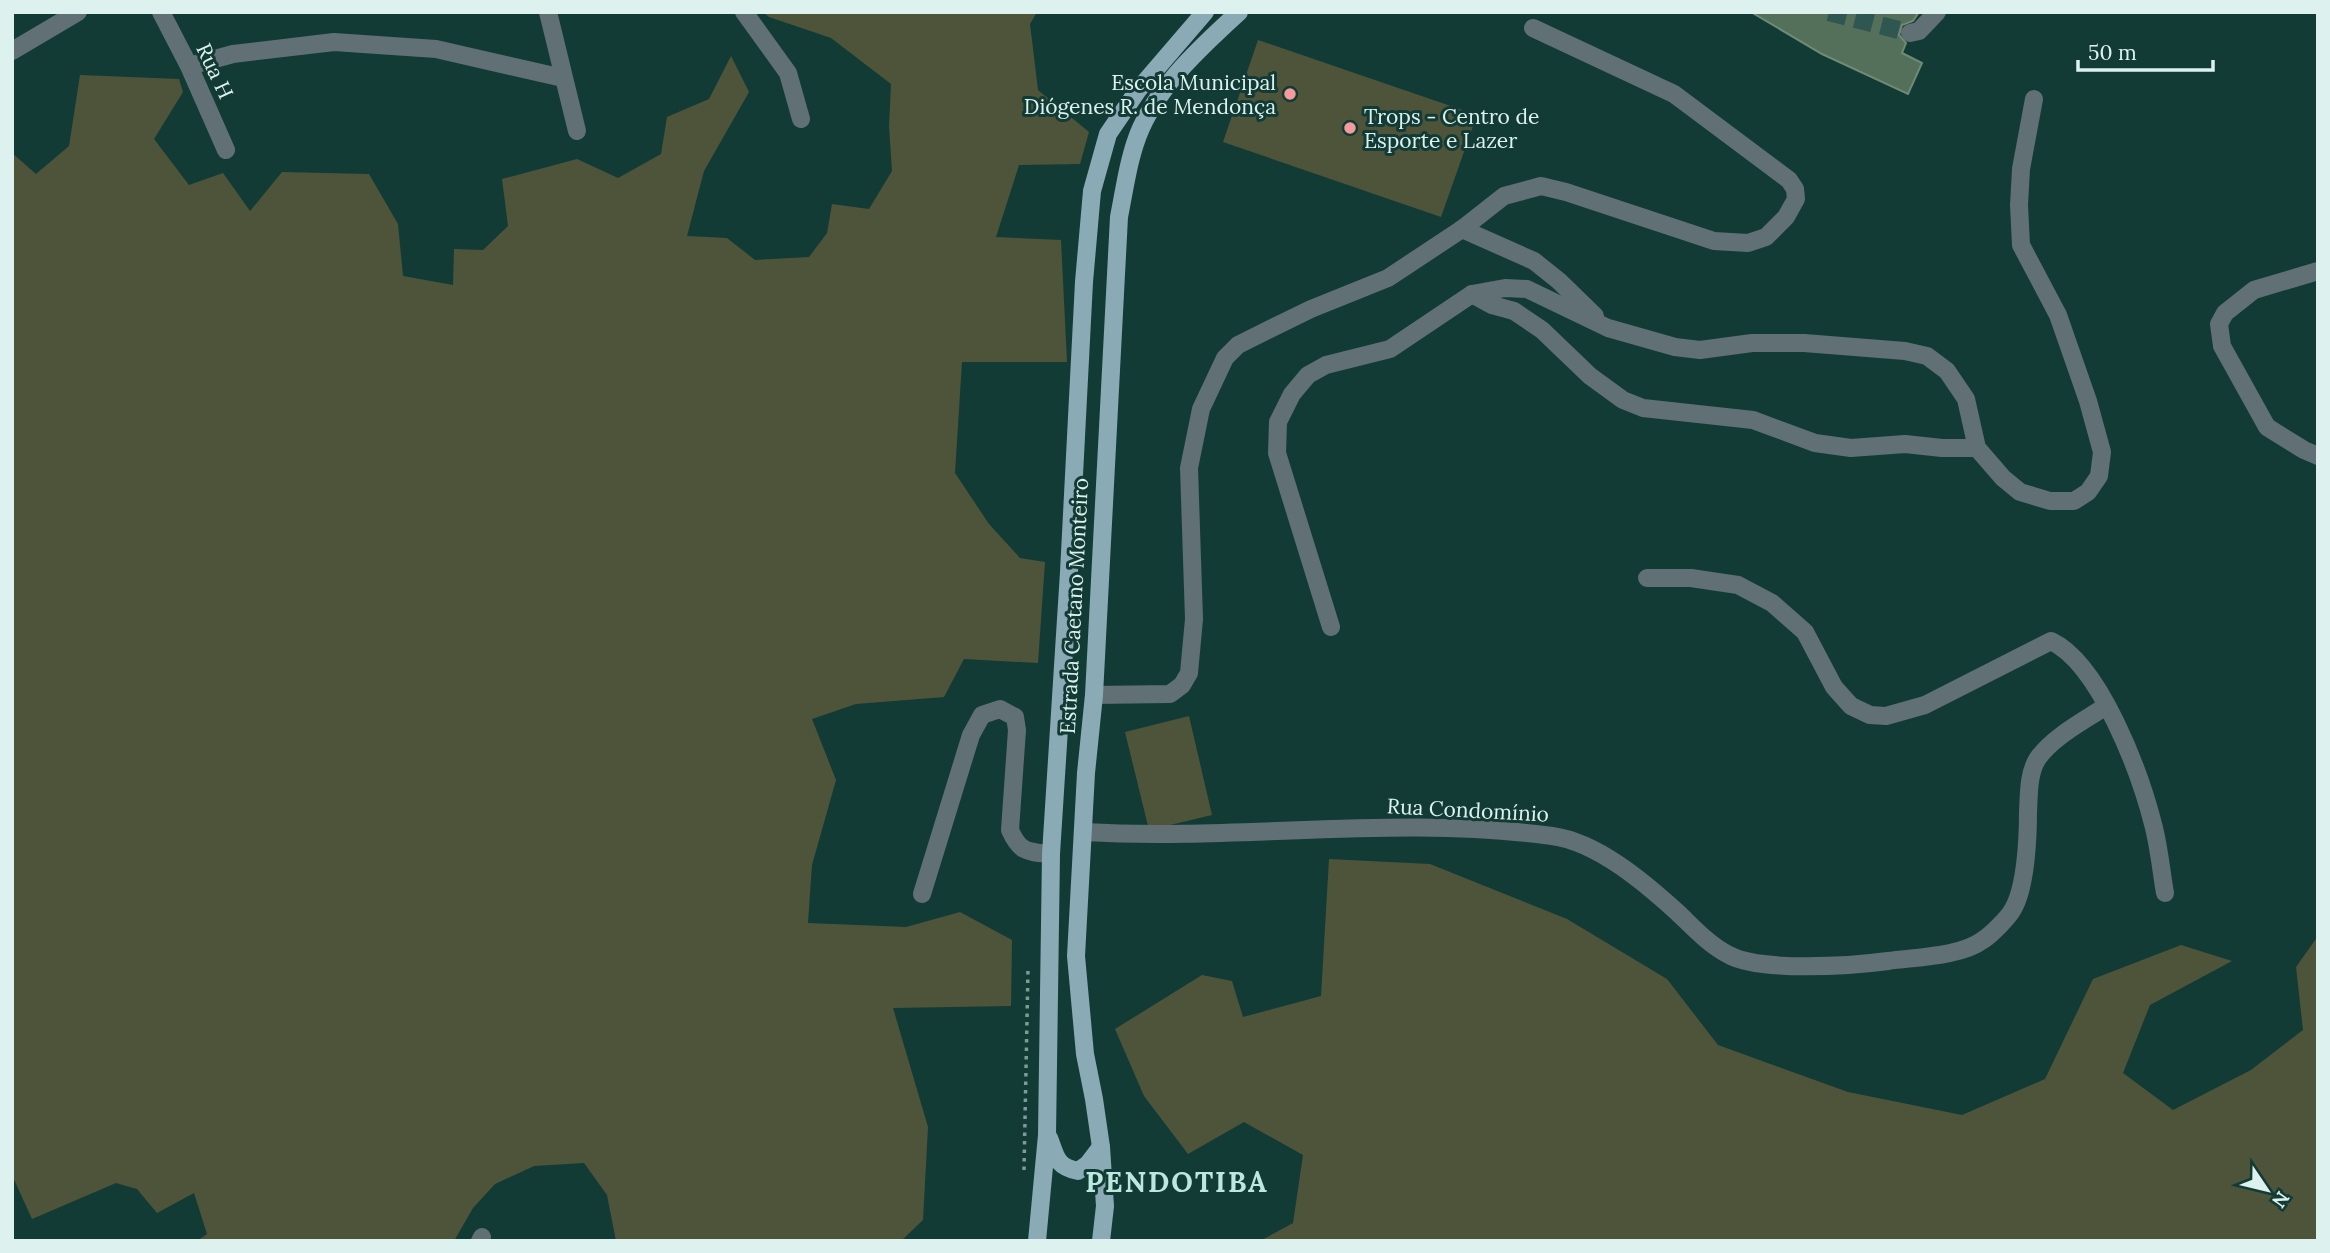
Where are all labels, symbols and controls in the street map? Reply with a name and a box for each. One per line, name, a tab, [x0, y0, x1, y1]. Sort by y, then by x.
scale bar	[2078, 28, 2213, 72]
street label: Rua H	[190, 39, 240, 103]
text: 50 m	[2088, 39, 2137, 66]
place label: Escola Municipal Diógenes R. de Mendonça	[1024, 69, 1276, 120]
marker: Escola Municipal Diógenes R. de Mendonça	[1282, 86, 1298, 102]
place label: Trops - Centro de Esporte e Lazer	[1364, 103, 1539, 154]
marker: Trops - Centro de Esporte e Lazer	[1342, 120, 1358, 136]
street label: Estrada Caetano Monteiro	[1054, 477, 1094, 735]
street label: Rua Condomínio	[1386, 792, 1550, 828]
north arrow	[2232, 1155, 2302, 1225]
district label: PENDOTIBA	[1085, 1164, 1269, 1200]
text: N	[2267, 1187, 2295, 1213]

